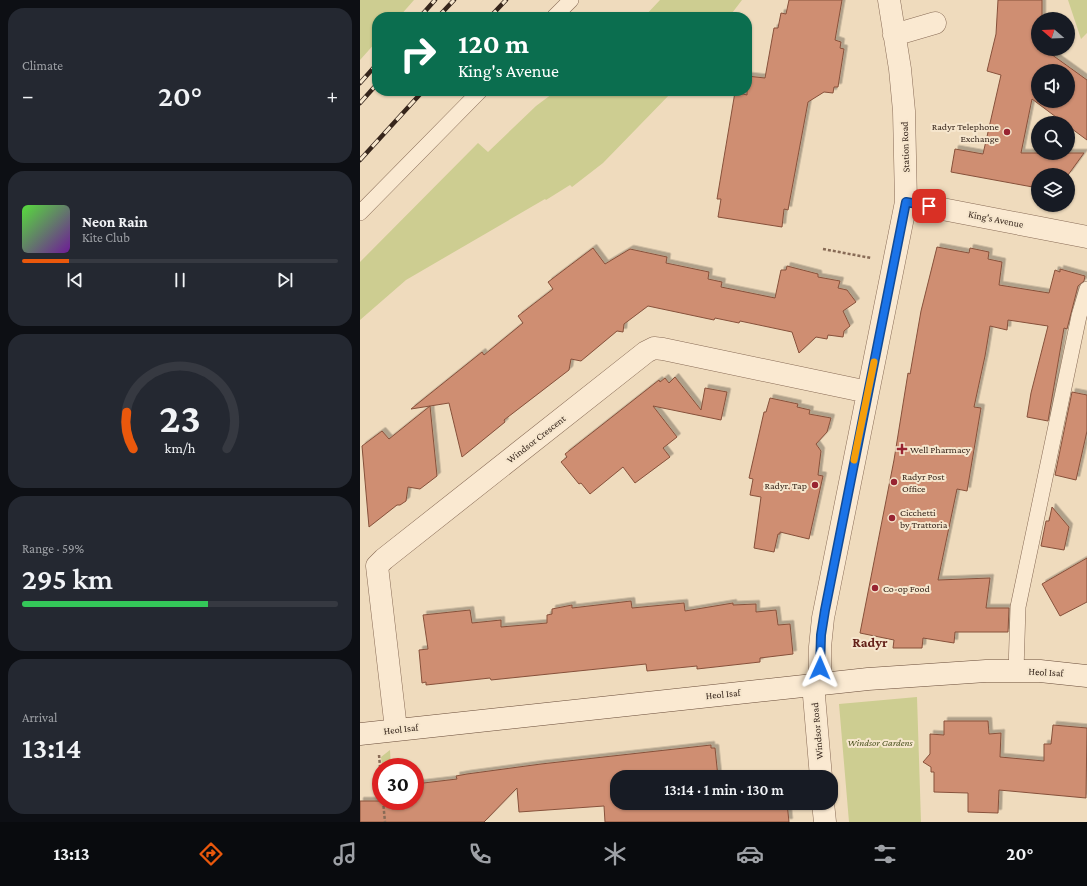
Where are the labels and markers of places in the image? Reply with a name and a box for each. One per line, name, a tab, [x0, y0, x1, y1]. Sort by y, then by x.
place label: Radyr Telephone Exchange	[932, 121, 1000, 144]
marker: Radyr Telephone Exchange	[1002, 127, 1012, 137]
pin	[912, 189, 946, 223]
marker: Well Pharmacy	[897, 444, 907, 454]
place label: Well Pharmacy	[910, 444, 971, 455]
place label: Radyr Post Office	[902, 471, 945, 494]
marker: Radyr Post Office	[889, 477, 899, 487]
place label: Radyr. Tap	[765, 480, 807, 491]
marker: Radyr. Tap	[810, 480, 820, 490]
place label: Cicchetti by Trattoria	[900, 507, 948, 530]
marker: Cicchetti by Trattoria	[887, 513, 897, 523]
marker: Co-op Food	[870, 583, 880, 593]
place label: Co-op Food	[883, 583, 930, 594]

